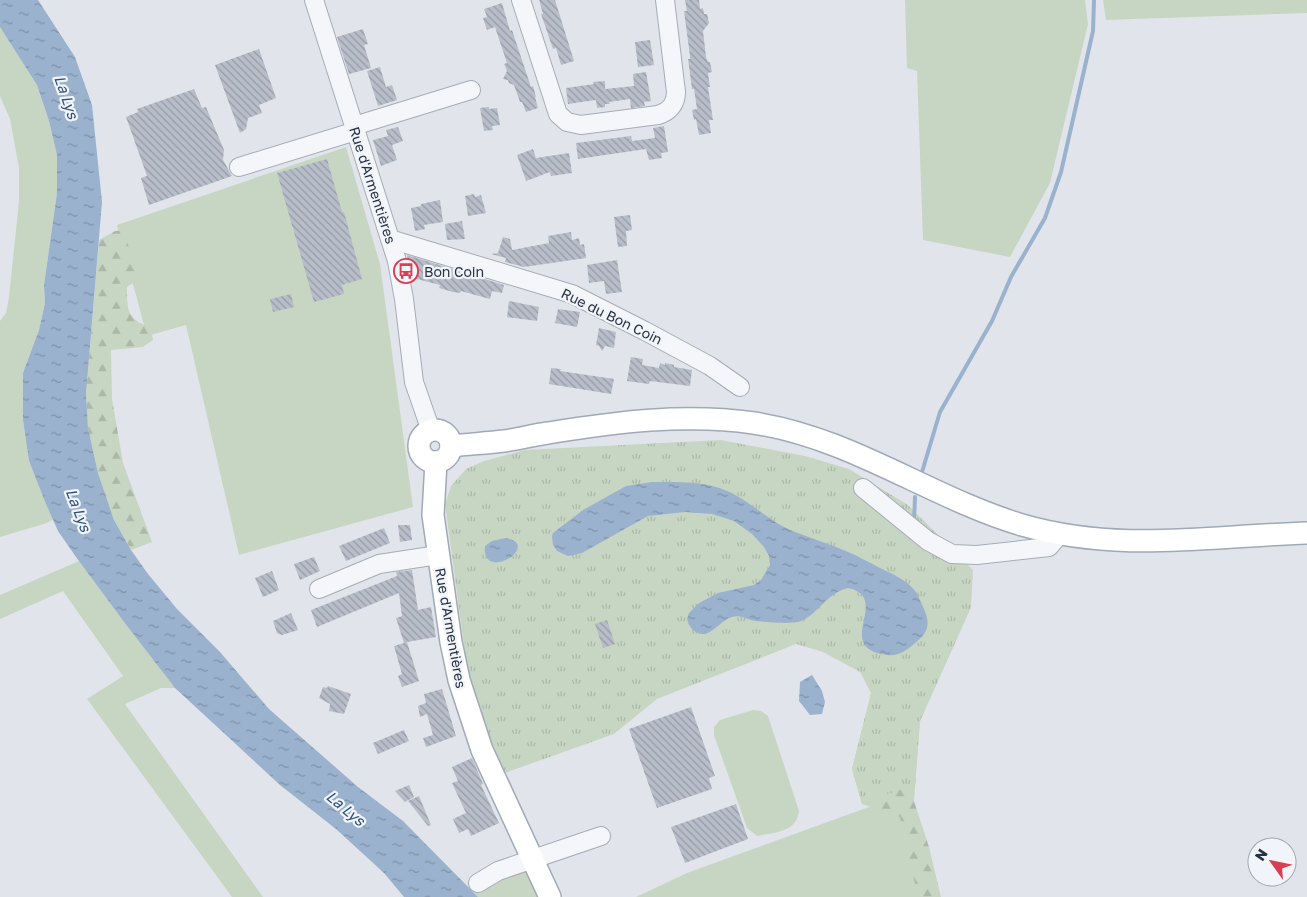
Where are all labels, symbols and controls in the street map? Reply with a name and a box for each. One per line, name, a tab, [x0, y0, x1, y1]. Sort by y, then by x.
water label: La Lys	[50, 73, 83, 122]
street label: Rue d'Armentières	[346, 124, 400, 246]
bus stop icon: Bon Coin	[393, 258, 419, 284]
place label: Bon Coin	[424, 263, 484, 280]
street label: Rue du Bon Coin	[559, 284, 665, 348]
water label: La Lys	[62, 486, 96, 535]
street label: Rue d'Armentières	[432, 566, 470, 690]
water label: La Lys	[322, 787, 370, 831]
north arrow	[1247, 837, 1297, 887]
text: N	[1251, 846, 1271, 864]

